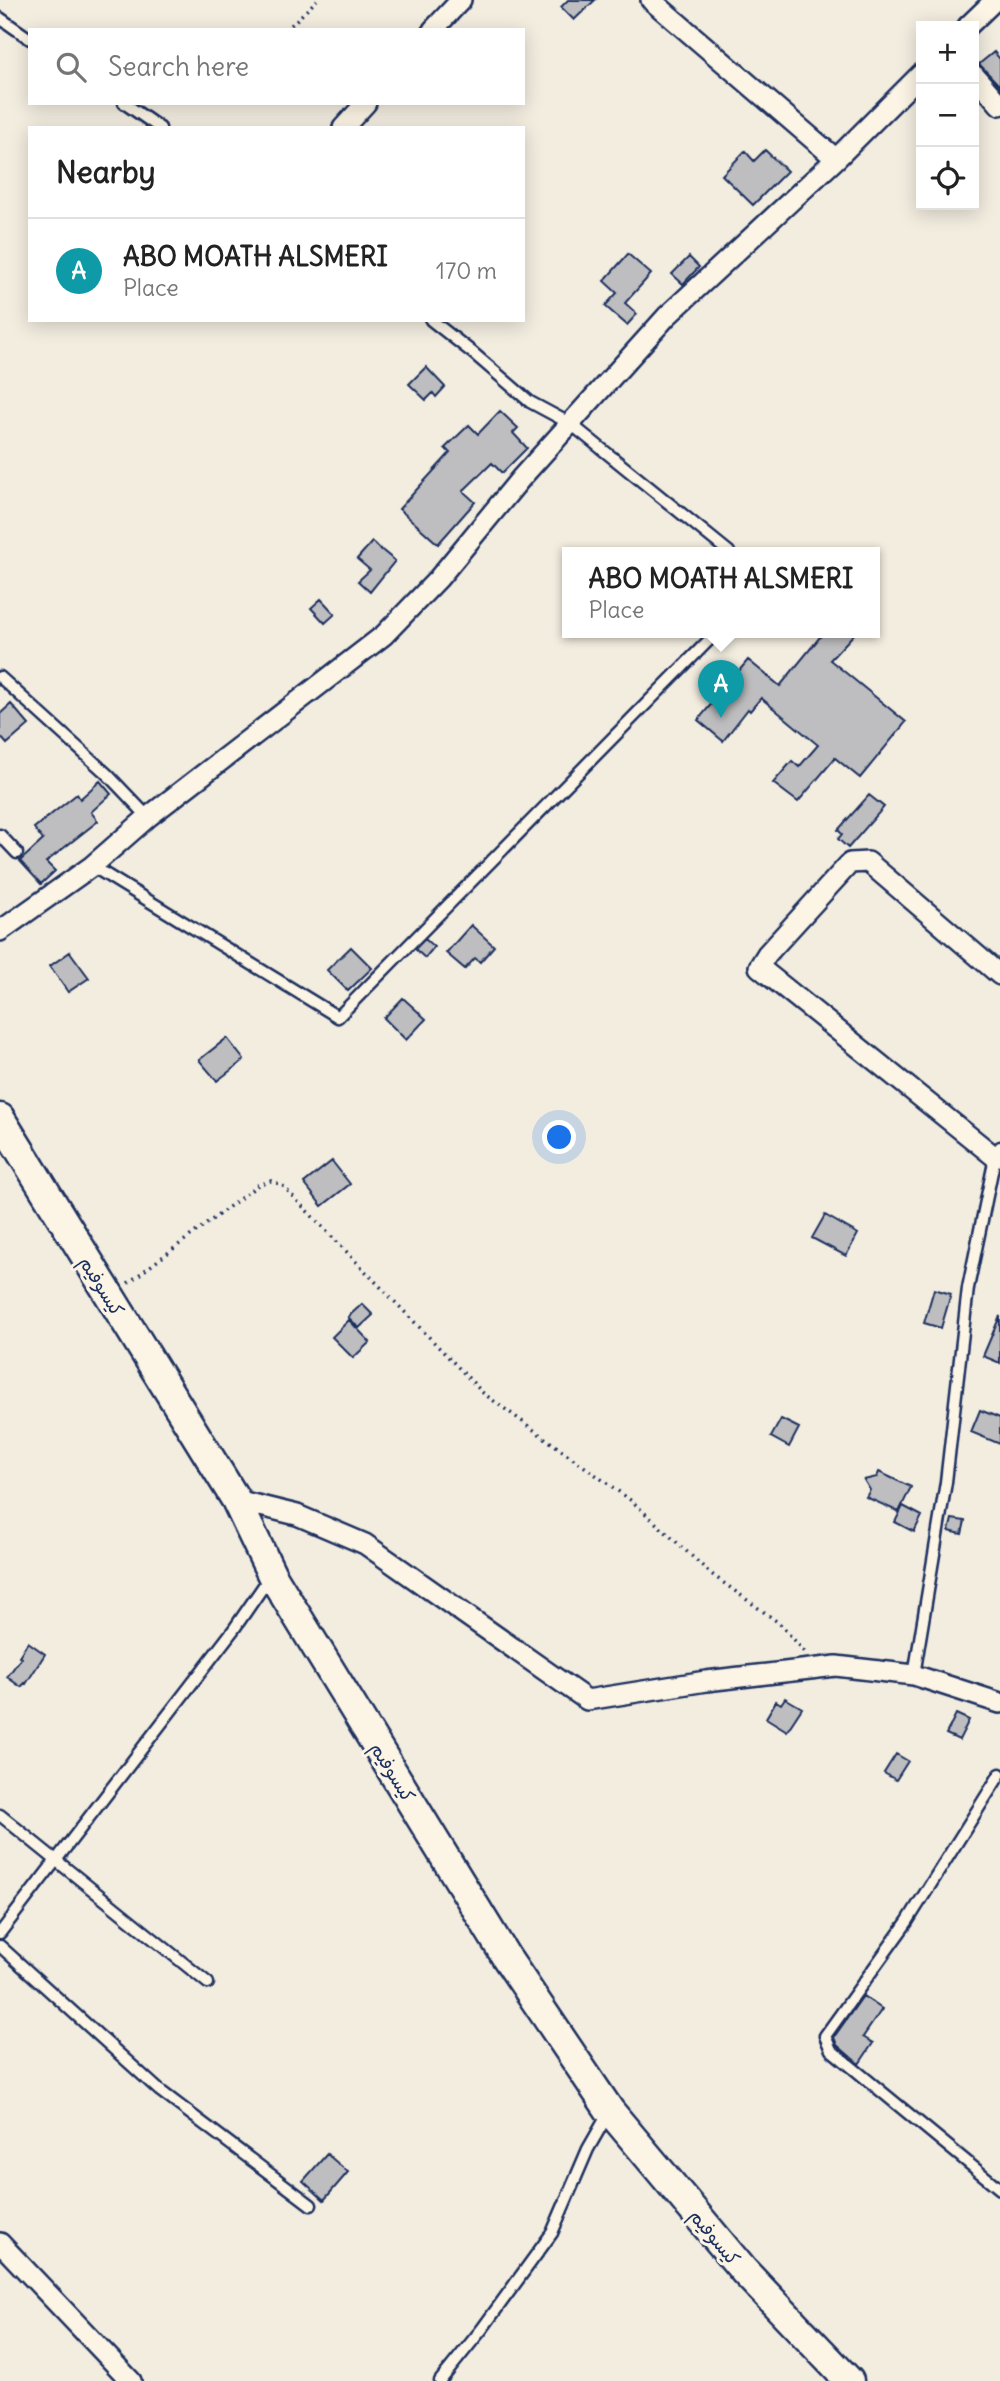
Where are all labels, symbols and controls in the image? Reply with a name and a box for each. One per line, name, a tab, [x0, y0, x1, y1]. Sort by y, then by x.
map controls	[916, 21, 979, 210]
button: +	[916, 21, 979, 84]
search box	[28, 28, 525, 105]
icon: search	[52, 48, 90, 86]
text: Search here	[108, 50, 249, 83]
button: −	[916, 84, 979, 147]
button: locate	[916, 147, 979, 210]
text: Nearby	[56, 153, 156, 191]
text: ABO MOATH ALSMERI	[123, 240, 388, 273]
text: A	[72, 256, 86, 285]
text: 170 m	[436, 256, 497, 285]
text: Place	[123, 273, 179, 302]
popup	[562, 547, 880, 638]
text: ABO MOATH ALSMERI	[589, 562, 853, 595]
text: Place	[589, 595, 644, 624]
pin: A	[698, 660, 744, 718]
your location	[542, 1120, 576, 1154]
street label: كيسوفيم	[72, 1251, 130, 1322]
street label: كيسوفيم	[363, 1737, 421, 1808]
street label: كيسوفيم	[682, 2204, 746, 2272]

